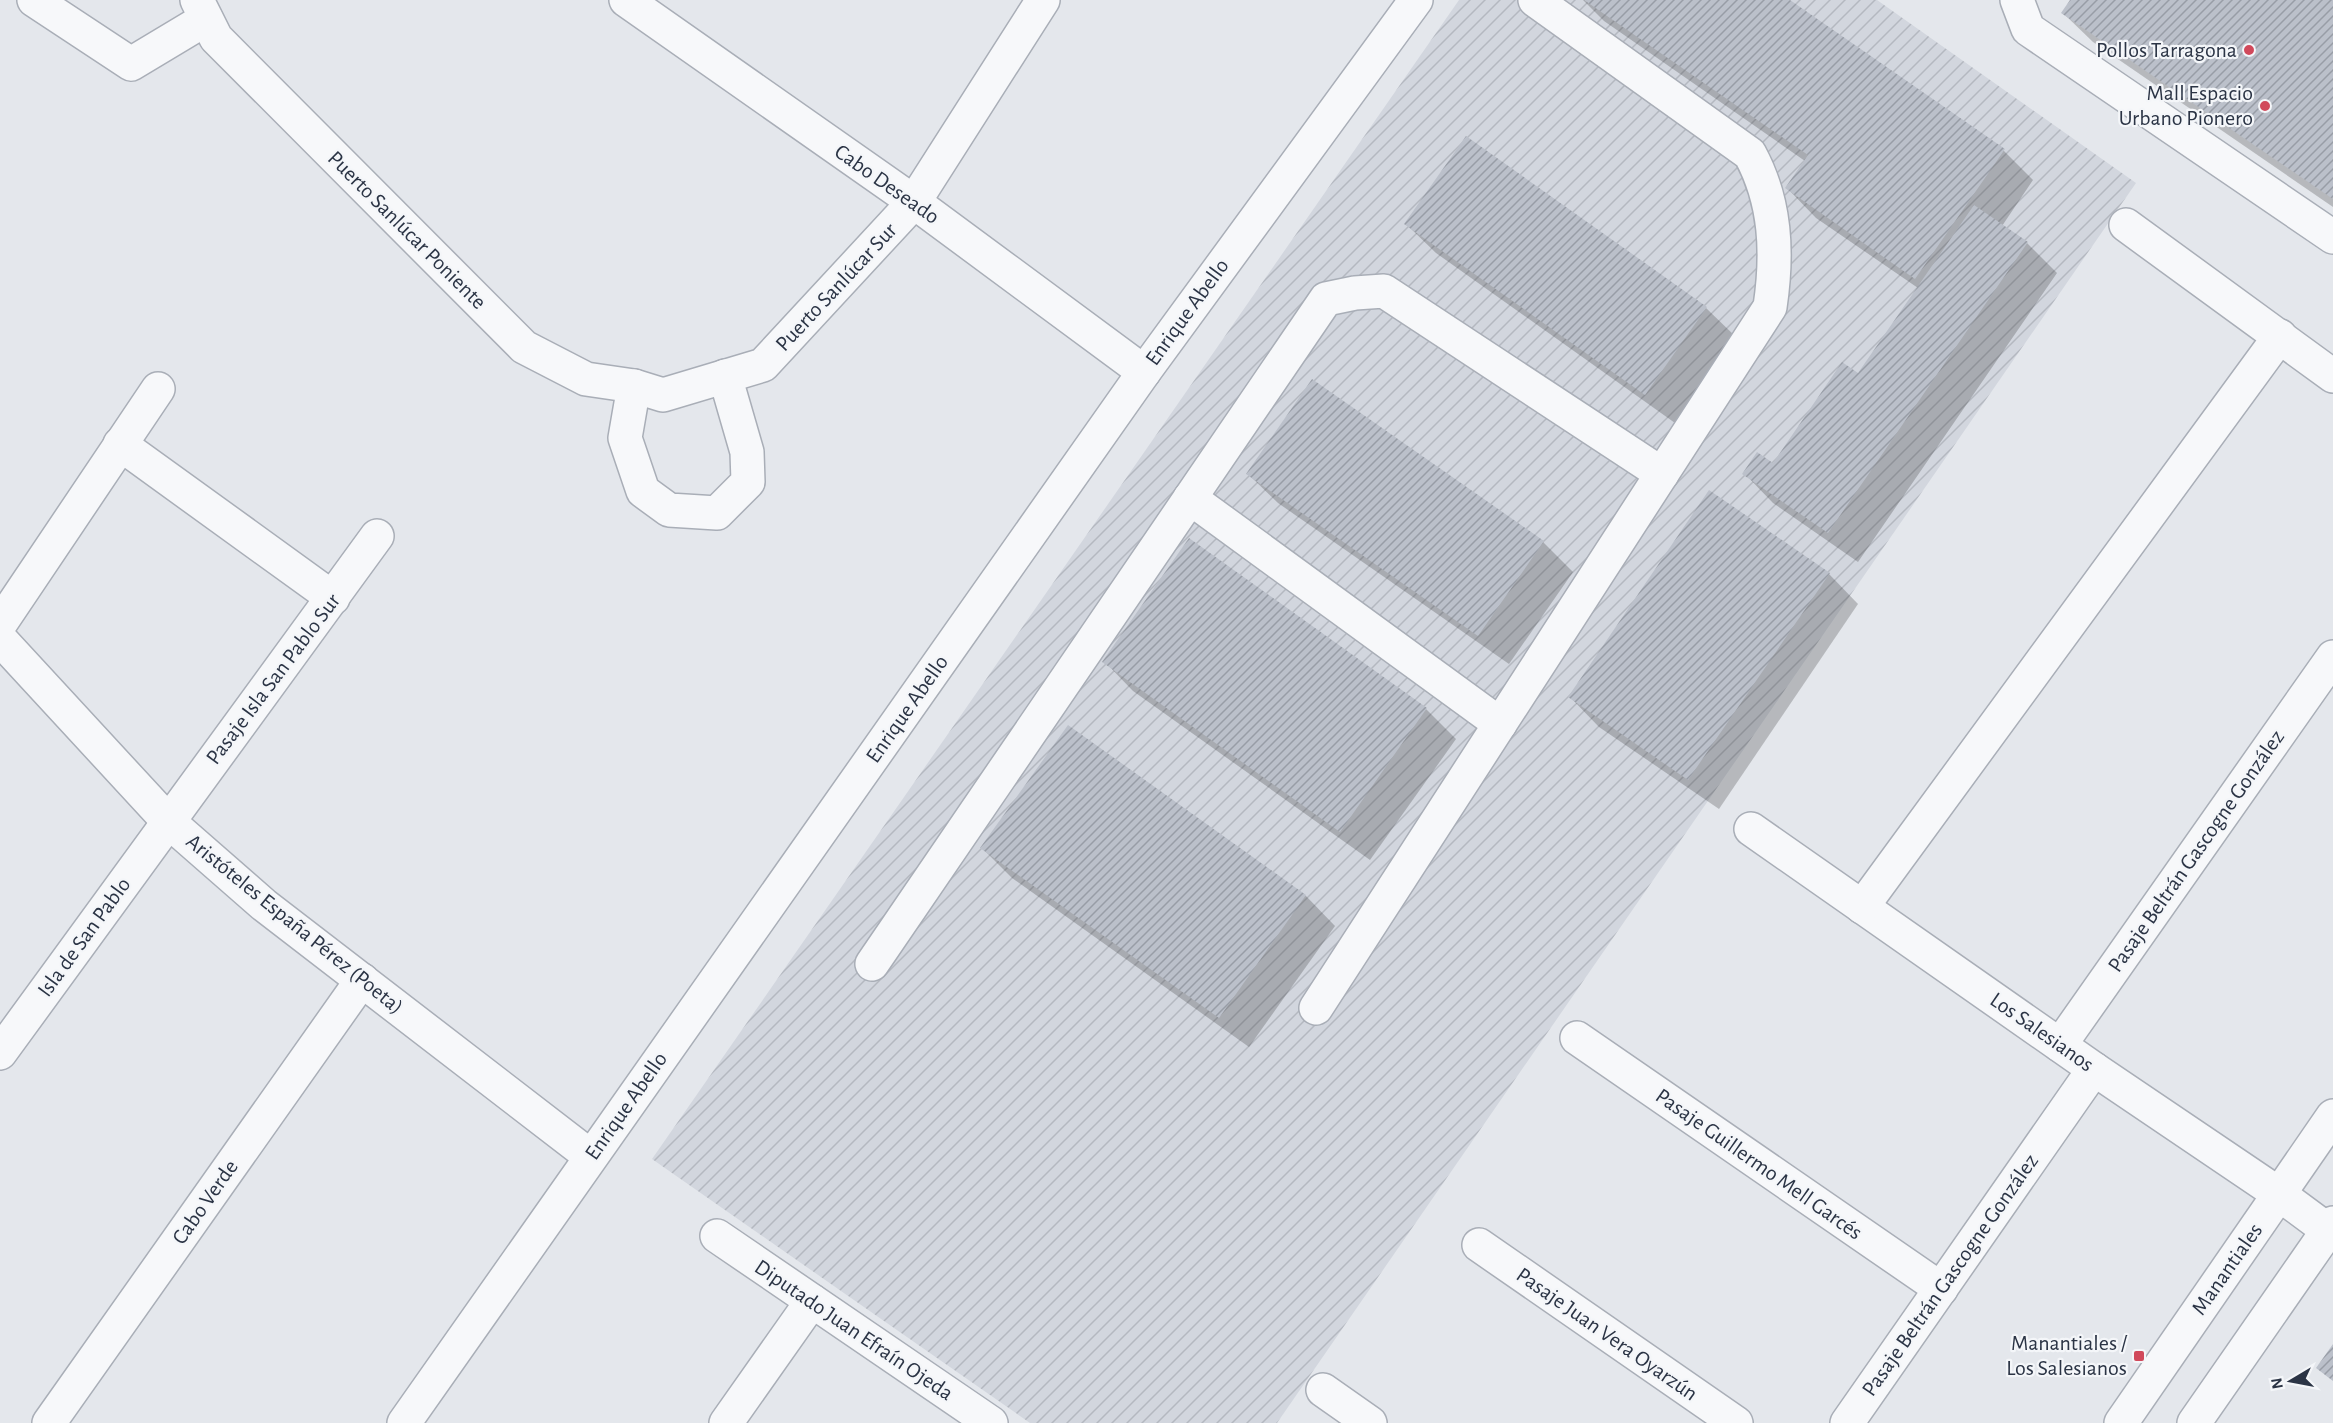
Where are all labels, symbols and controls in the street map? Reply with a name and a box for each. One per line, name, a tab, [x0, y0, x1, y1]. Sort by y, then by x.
place label: Pollos Tarragona	[2096, 39, 2237, 61]
marker: Pollos Tarragona	[2242, 43, 2256, 57]
place label: Mall Espacio Urbano Pionero	[2119, 82, 2253, 129]
marker: Mall Espacio Urbano Pionero	[2258, 99, 2272, 113]
street label: Cabo Deseado	[831, 140, 943, 228]
street label: Puerto Sanlúcar Poniente	[324, 147, 490, 313]
street label: Puerto Sanlúcar Sur	[771, 219, 901, 355]
street label: Enrique Abello	[1141, 255, 1233, 369]
street label: Pasaje Isla San Pablo Sur	[202, 590, 344, 768]
street label: Enrique Abello	[862, 651, 952, 767]
street label: Pasaje Beltrán Gascogne González	[2104, 726, 2288, 976]
street label: Aristóteles España Pérez (Poeta)	[182, 830, 408, 1018]
street label: Isla de San Pablo	[34, 873, 134, 1001]
street label: Los Salesianos	[1986, 988, 2098, 1076]
street label: Enrique Abello	[581, 1048, 671, 1164]
street label: Pasaje Guillermo Mell Garcés	[1652, 1084, 1866, 1244]
street label: Pasaje Beltrán Gascogne González	[1858, 1150, 2042, 1400]
street label: Cabo Verde	[168, 1156, 242, 1248]
street label: Manantiales	[2188, 1219, 2266, 1319]
street label: Diputado Juan Efraín Ojeda	[751, 1255, 957, 1405]
street label: Pasaje Juan Vera Oyarzún	[1512, 1263, 1702, 1405]
place label: Manantiales / Los Salesianos	[2006, 1332, 2128, 1379]
marker: Manantiales / Los Salesianos	[2132, 1349, 2146, 1363]
north arrow	[2261, 1351, 2321, 1411]
text: N	[2268, 1377, 2286, 1390]

